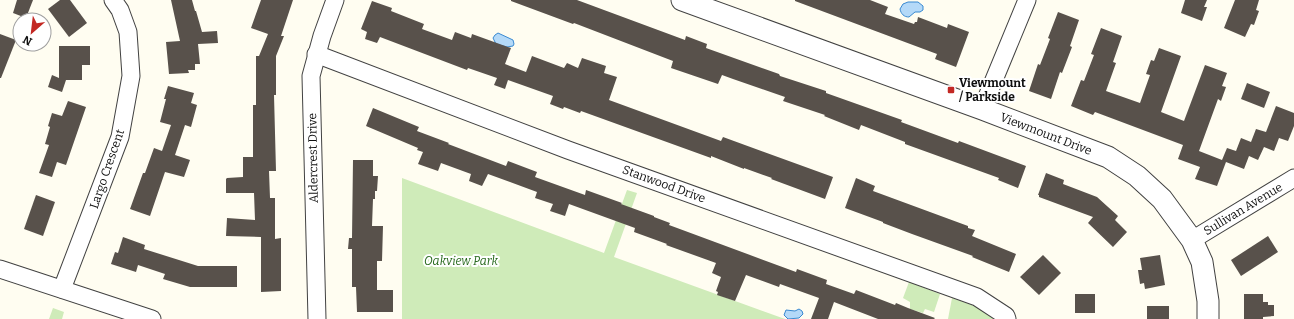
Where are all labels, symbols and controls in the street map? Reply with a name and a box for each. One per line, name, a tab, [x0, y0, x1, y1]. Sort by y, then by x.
north arrow	[12, 12, 52, 52]
text: N	[20, 32, 34, 48]
place label: Viewmount / Parkside	[958, 76, 1026, 104]
marker: Viewmount / Parkside	[946, 85, 956, 95]
street label: Viewmount Drive	[998, 110, 1094, 158]
street label: Aldercrest Drive	[305, 113, 321, 203]
street label: Largo Crescent	[87, 127, 127, 211]
street label: Stanwood Drive	[621, 162, 707, 206]
street label: Sullivan Avenue	[1201, 180, 1285, 238]
park label: Oakview Park	[424, 254, 499, 268]

